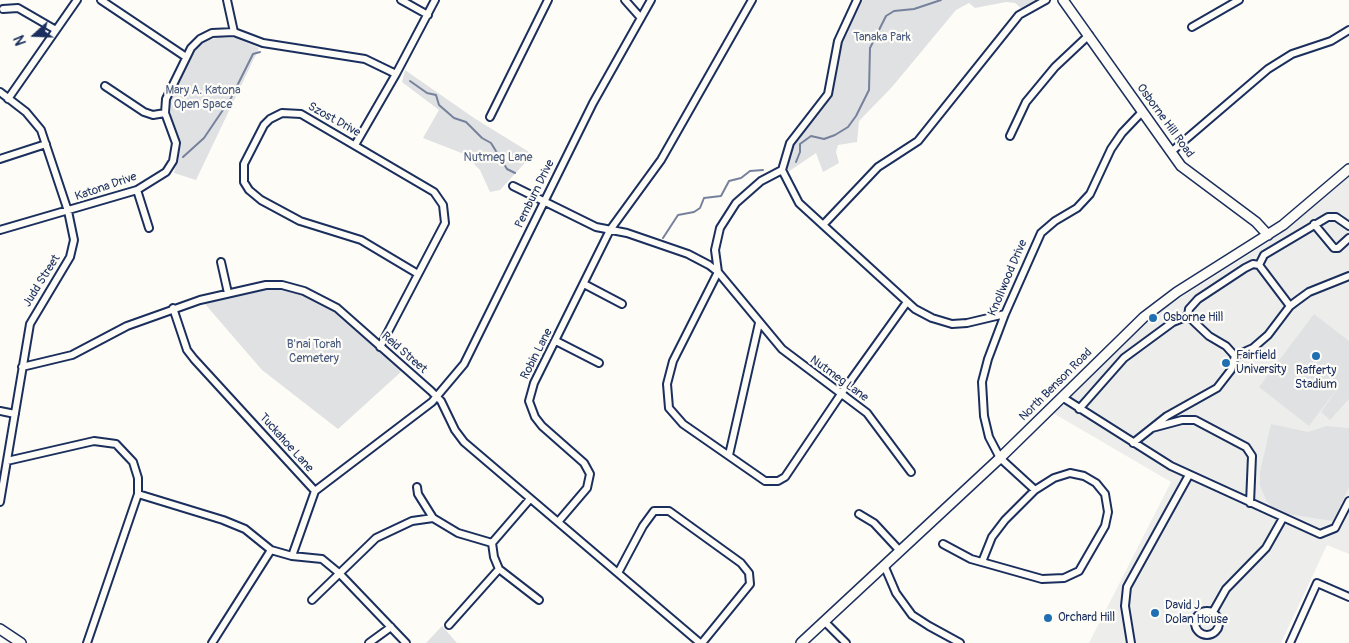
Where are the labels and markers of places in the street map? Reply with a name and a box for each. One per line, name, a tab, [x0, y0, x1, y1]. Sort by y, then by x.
place label: Osborne Hill	[1163, 311, 1223, 325]
marker: Osborne Hill	[1147, 312, 1159, 324]
place label: Fairfield University	[1236, 349, 1286, 377]
marker: Rafferty Stadium	[1310, 350, 1322, 362]
marker: Fairfield University	[1220, 357, 1232, 369]
place label: Rafferty Stadium	[1295, 364, 1337, 392]
place label: David J Dolan House	[1165, 599, 1228, 627]
marker: David J Dolan House	[1149, 607, 1161, 619]
place label: Orchard Hill	[1058, 611, 1115, 625]
marker: Orchard Hill	[1042, 612, 1054, 624]

